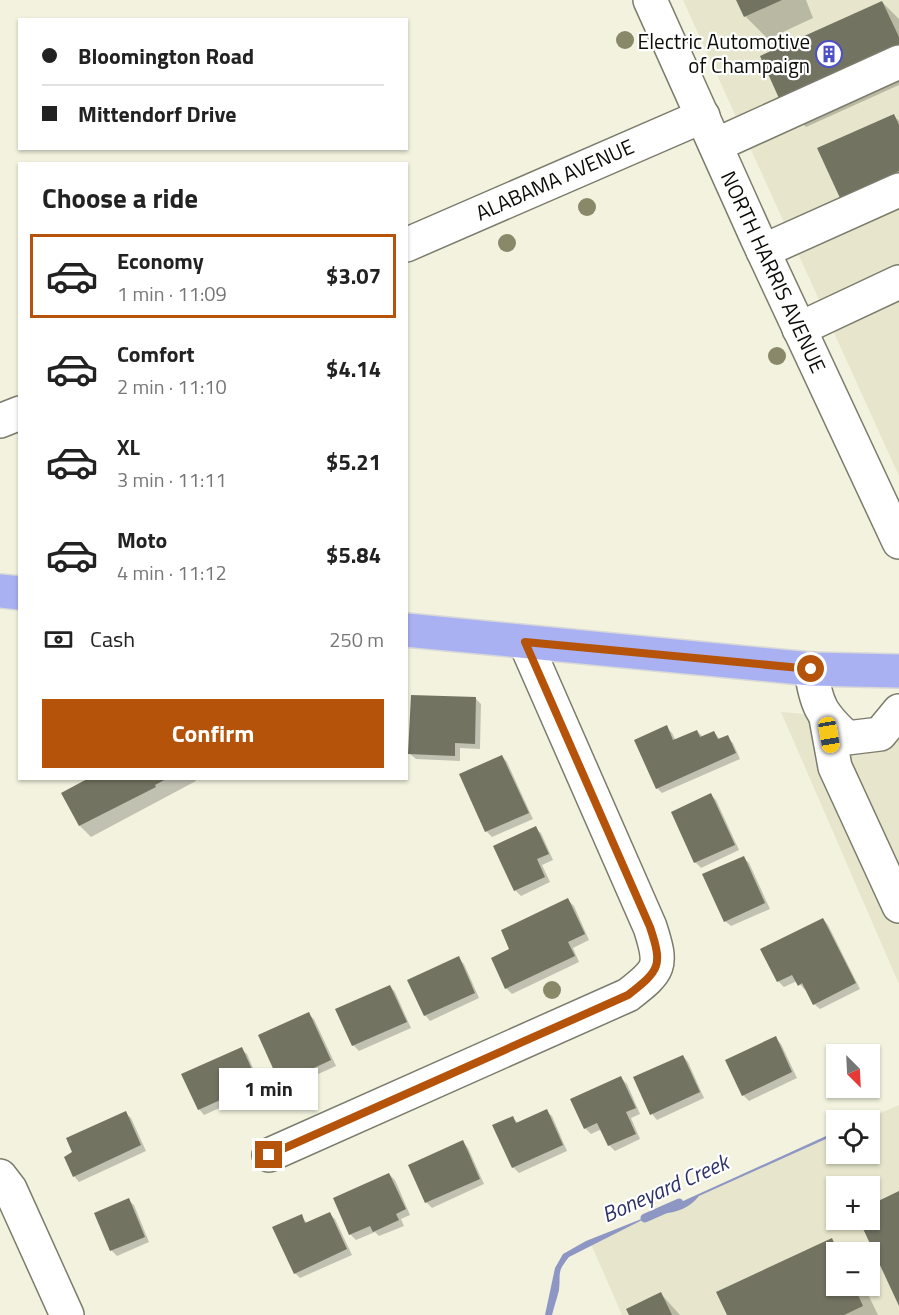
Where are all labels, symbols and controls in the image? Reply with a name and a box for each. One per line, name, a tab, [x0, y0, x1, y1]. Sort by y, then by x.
place label: Electric Automotive of Champaign	[638, 25, 810, 81]
text: Bloomington Road	[78, 39, 254, 73]
building icon: Electric Automotive of Champaign	[814, 39, 844, 69]
text: Mittendorf Drive	[78, 97, 237, 131]
street label: ALABAMA AVENUE	[470, 130, 639, 228]
street label: NORTH HARRIS AVENUE	[713, 165, 835, 378]
text: Choose a ride	[42, 177, 198, 218]
text: Economy	[117, 244, 204, 278]
icon: car	[45, 249, 99, 303]
text: $3.07	[326, 259, 381, 293]
text: 1 min · 11:09	[117, 278, 227, 309]
text: Comfort	[117, 337, 195, 371]
icon: car	[45, 342, 99, 396]
text: $4.14	[326, 352, 381, 386]
text: 2 min · 11:10	[117, 371, 227, 402]
text: XL	[117, 430, 140, 464]
icon: car	[45, 435, 99, 489]
text: $5.21	[326, 445, 381, 479]
text: 3 min · 11:11	[117, 464, 227, 495]
text: Moto	[117, 523, 167, 557]
icon: car	[45, 528, 99, 582]
text: $5.84	[326, 538, 381, 572]
text: 4 min · 11:12	[117, 557, 227, 588]
text: Cash	[90, 622, 135, 656]
icon: cash	[42, 623, 75, 656]
text: 250 m	[329, 624, 384, 655]
route start	[797, 655, 824, 682]
button: Confirm	[42, 699, 384, 768]
car	[817, 716, 841, 754]
north arrow	[826, 1044, 880, 1098]
map controls	[826, 1044, 880, 1296]
callout: 1 min	[220, 1068, 318, 1110]
text: 1 min	[244, 1073, 293, 1104]
button: locate	[826, 1110, 880, 1164]
route end	[255, 1141, 282, 1168]
water label: Boneyard Creek	[596, 1144, 736, 1231]
button: +	[826, 1176, 880, 1230]
button: −	[826, 1242, 880, 1296]

